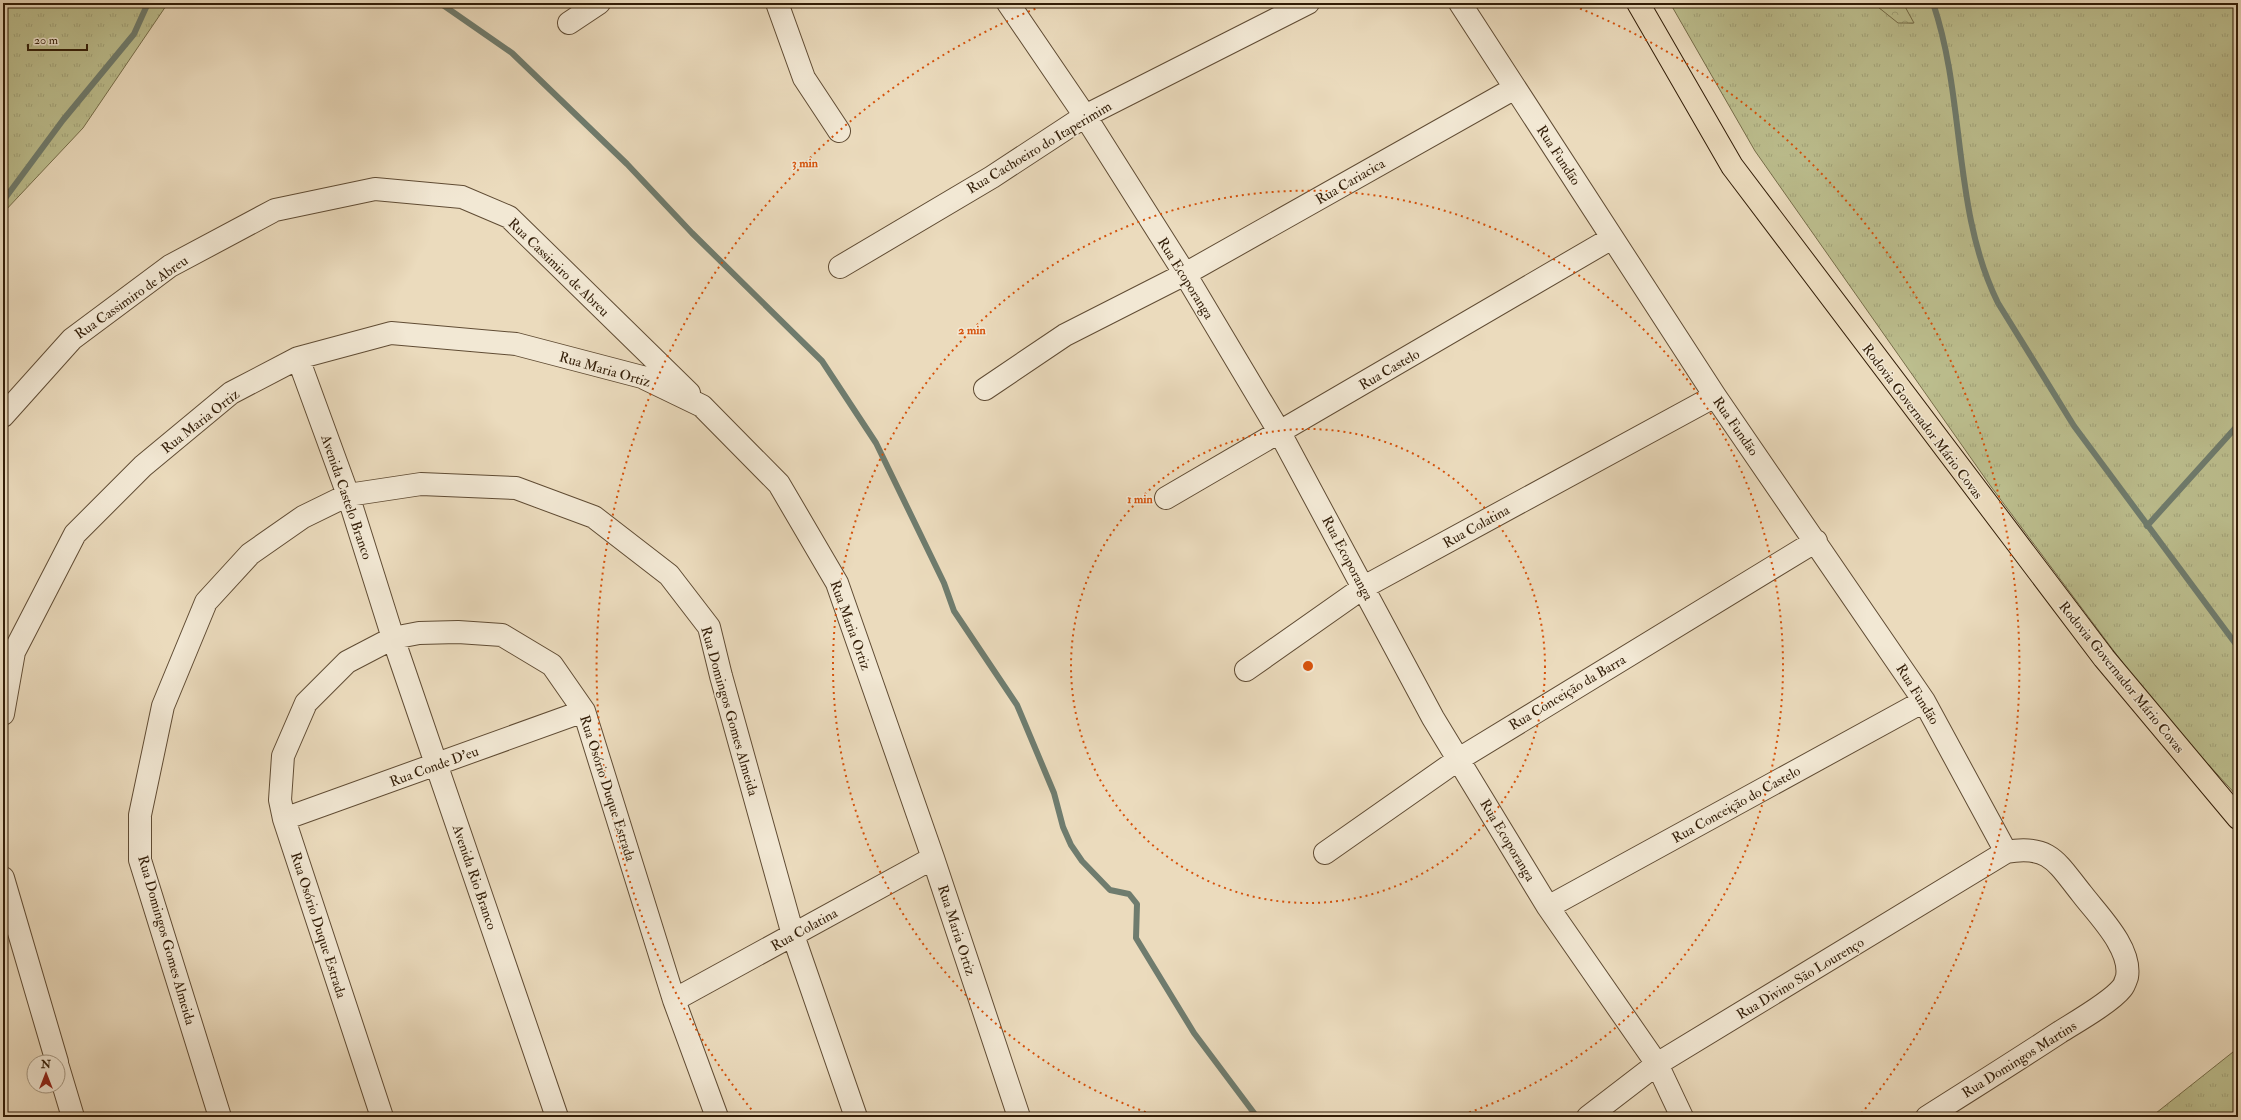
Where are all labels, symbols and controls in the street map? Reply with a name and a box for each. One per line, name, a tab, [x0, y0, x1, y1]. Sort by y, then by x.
scale bar	[28, 26, 87, 52]
text: 20 m	[34, 33, 59, 48]
street label: Rua Cachoeiro do Itaperimim	[964, 97, 1115, 198]
street label: Rua Fundão	[1533, 122, 1584, 189]
street label: Rua Cariacica	[1313, 155, 1388, 208]
text: 3 min	[792, 156, 819, 171]
street label: Rua Cassimiro de Abreu	[504, 215, 613, 320]
street label: Rua Ecoporanga	[1153, 234, 1218, 323]
street label: Rua Cassimiro de Abreu	[71, 252, 191, 343]
text: 2 min	[958, 323, 986, 338]
street label: Rodovia Governador Mário Covas	[1859, 340, 1987, 502]
street label: Rua Castelo	[1356, 345, 1423, 394]
street label: Rua Maria Ortiz	[557, 348, 653, 391]
street label: Rua Maria Ortiz	[158, 386, 243, 457]
street label: Rua Fundão	[1709, 394, 1762, 459]
street label: Avenida Castelo Branco	[317, 432, 376, 562]
text: 1 min	[1127, 492, 1154, 507]
street label: Rua Colatina	[1440, 501, 1513, 552]
street label: Rua Ecoporanga	[1317, 513, 1377, 604]
street label: Rua Maria Ortiz	[826, 578, 875, 673]
street label: Rodovia Governador Mário Covas	[2055, 598, 2188, 757]
street label: Rua Domingos Gomes Almeida	[697, 624, 762, 798]
street label: Rua Conceição da Barra	[1506, 651, 1629, 734]
centre of rings	[1301, 659, 1315, 673]
street label: Rua Fundão	[1892, 661, 1943, 728]
street label: Rua Osório Duque Estrada	[576, 713, 639, 863]
street label: Rua Conde D'eu	[387, 743, 481, 790]
street label: Rua Conceição do Castelo	[1669, 762, 1804, 847]
street label: Rua Ecoporanga	[1476, 796, 1539, 885]
street label: Avenida Rio Branco	[448, 822, 501, 932]
street label: Rua Osório Duque Estrada	[287, 850, 350, 1000]
street label: Rua Domingos Gomes Almeida	[134, 853, 199, 1027]
street label: Rua Maria Ortiz	[934, 883, 979, 978]
street label: Rua Colatina	[768, 904, 841, 955]
street label: Rua Divino São Lourenço	[1734, 934, 1867, 1023]
street label: Rua Domingos Martins	[1959, 1017, 2080, 1102]
north arrow	[26, 1054, 66, 1094]
text: N	[40, 1058, 52, 1071]

